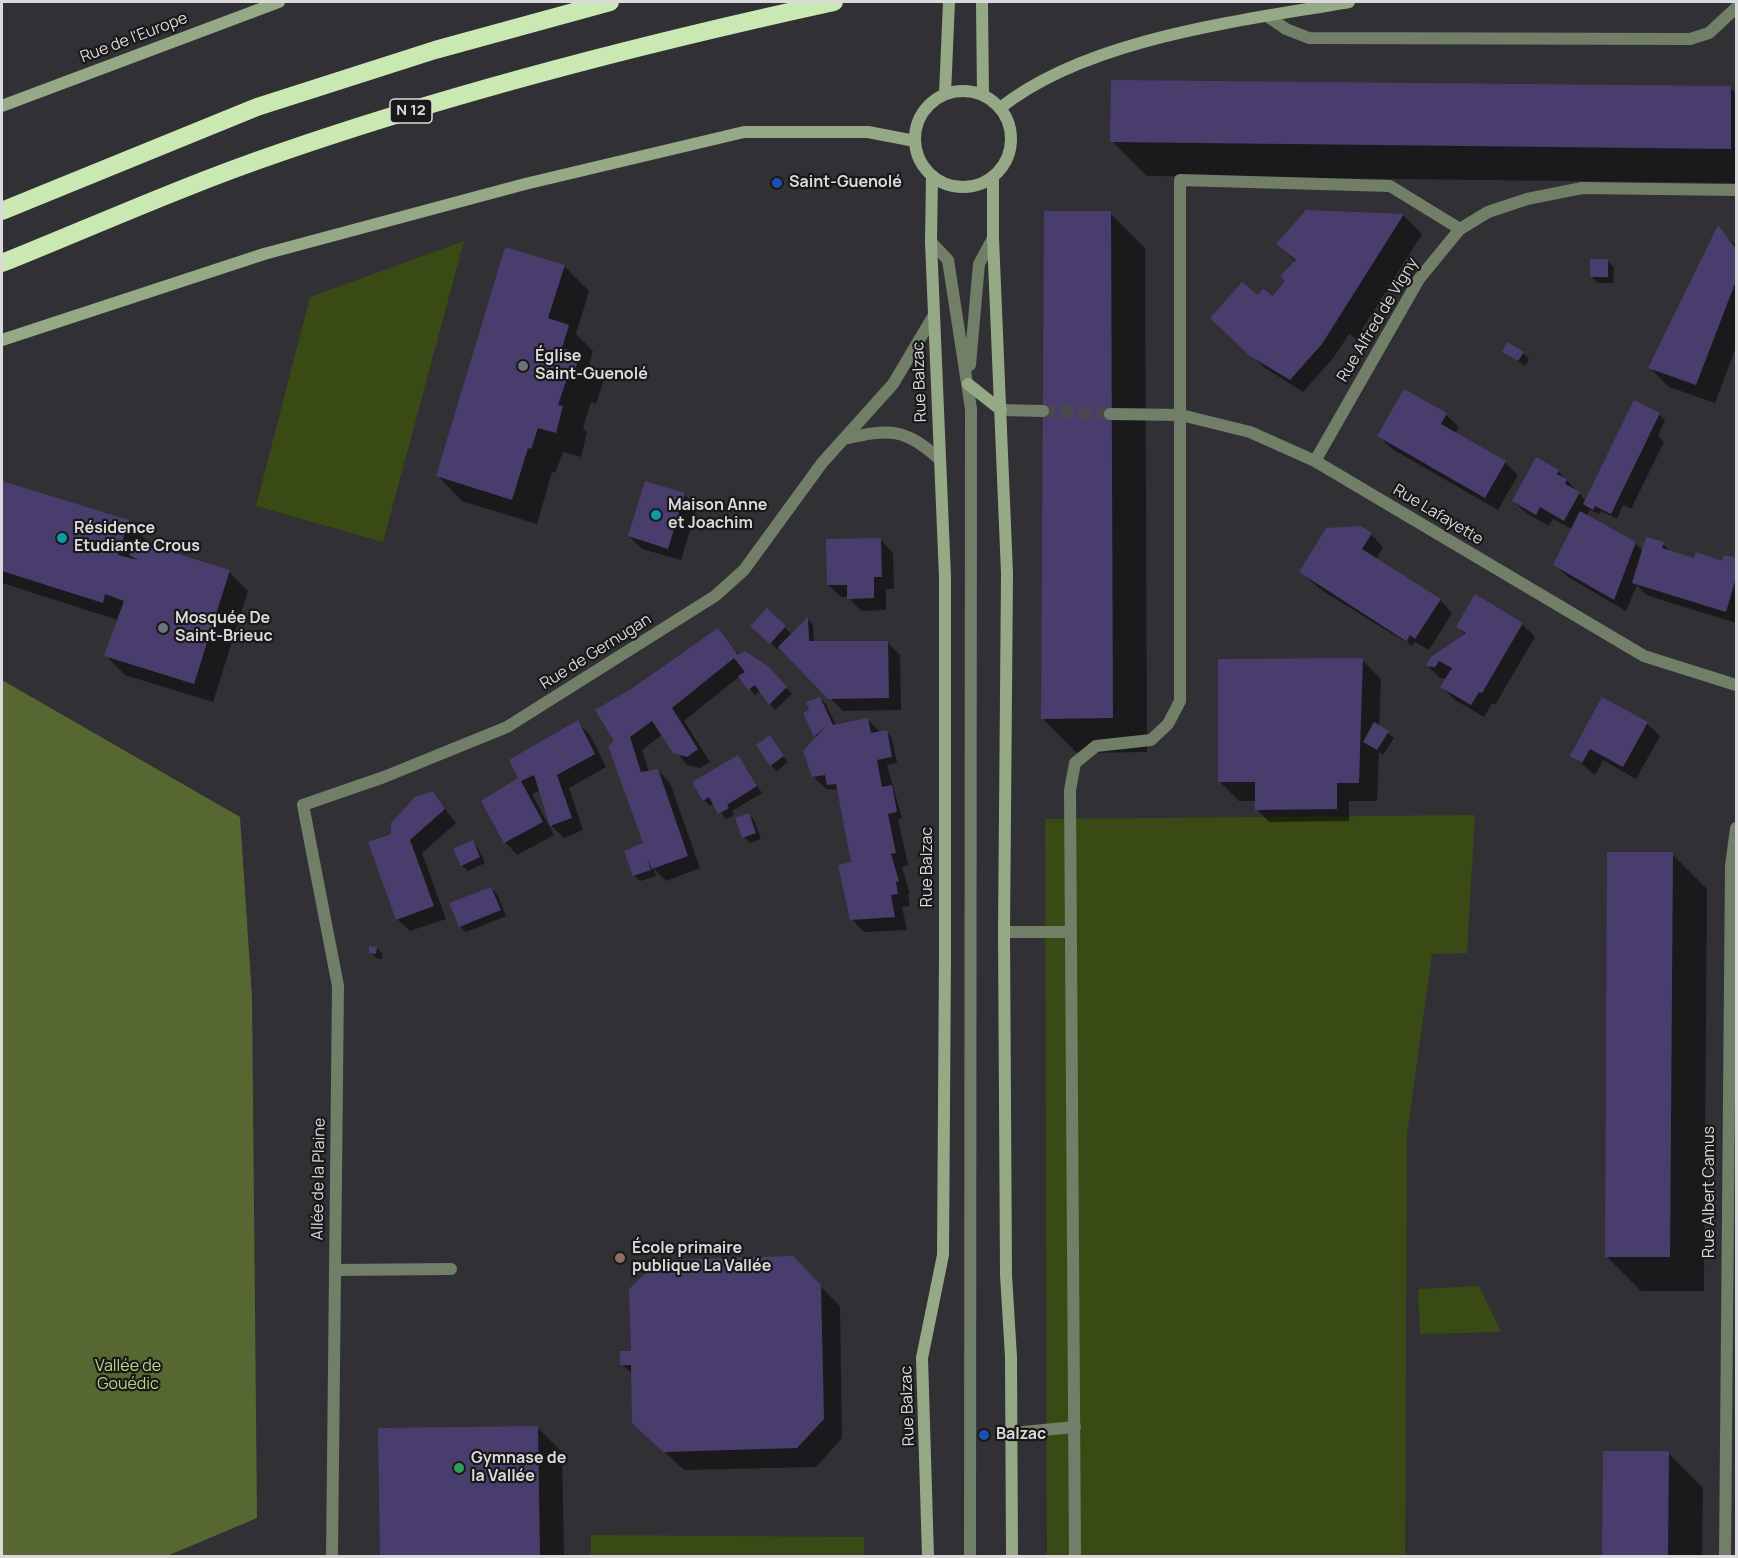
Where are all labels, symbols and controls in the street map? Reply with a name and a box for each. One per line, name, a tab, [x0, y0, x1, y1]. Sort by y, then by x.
street label: Rue de l'Europe	[78, 9, 190, 67]
road number: N 12	[390, 99, 432, 123]
place label: Saint-Guenolé	[789, 173, 902, 193]
marker: Saint-Guenolé	[770, 176, 784, 190]
street label: Rue Alfred de Vigny	[1333, 254, 1423, 386]
street label: Rue Balzac	[909, 342, 931, 422]
place label: Église Saint-Guenolé	[535, 347, 648, 385]
marker: Église Saint-Guenolé	[516, 359, 530, 373]
street label: Rue Lafayette	[1389, 481, 1487, 549]
place label: Maison Anne et Joachim	[668, 496, 767, 534]
marker: Maison Anne et Joachim	[649, 508, 663, 522]
place label: Résidence Etudiante Crous	[74, 519, 200, 557]
marker: Résidence Etudiante Crous	[55, 531, 69, 545]
place label: Mosquée De Saint-Brieuc	[175, 609, 273, 647]
street label: Rue de Gernugan	[537, 610, 655, 694]
marker: Mosquée De Saint-Brieuc	[156, 621, 170, 635]
street label: Rue Balzac	[918, 827, 938, 907]
street label: Allée de la Plaine	[308, 1118, 330, 1240]
street label: Rue Albert Camus	[1700, 1126, 1720, 1258]
place label: École primaire publique La Vallée	[632, 1239, 771, 1277]
marker: École primaire publique La Vallée	[613, 1251, 627, 1265]
park label: Vallée de Gouédic	[95, 1357, 161, 1395]
street label: Rue Balzac	[897, 1366, 919, 1446]
place label: Balzac	[996, 1425, 1046, 1445]
marker: Balzac	[977, 1428, 991, 1442]
place label: Gymnase de la Vallée	[471, 1449, 566, 1487]
marker: Gymnase de la Vallée	[452, 1461, 466, 1475]

